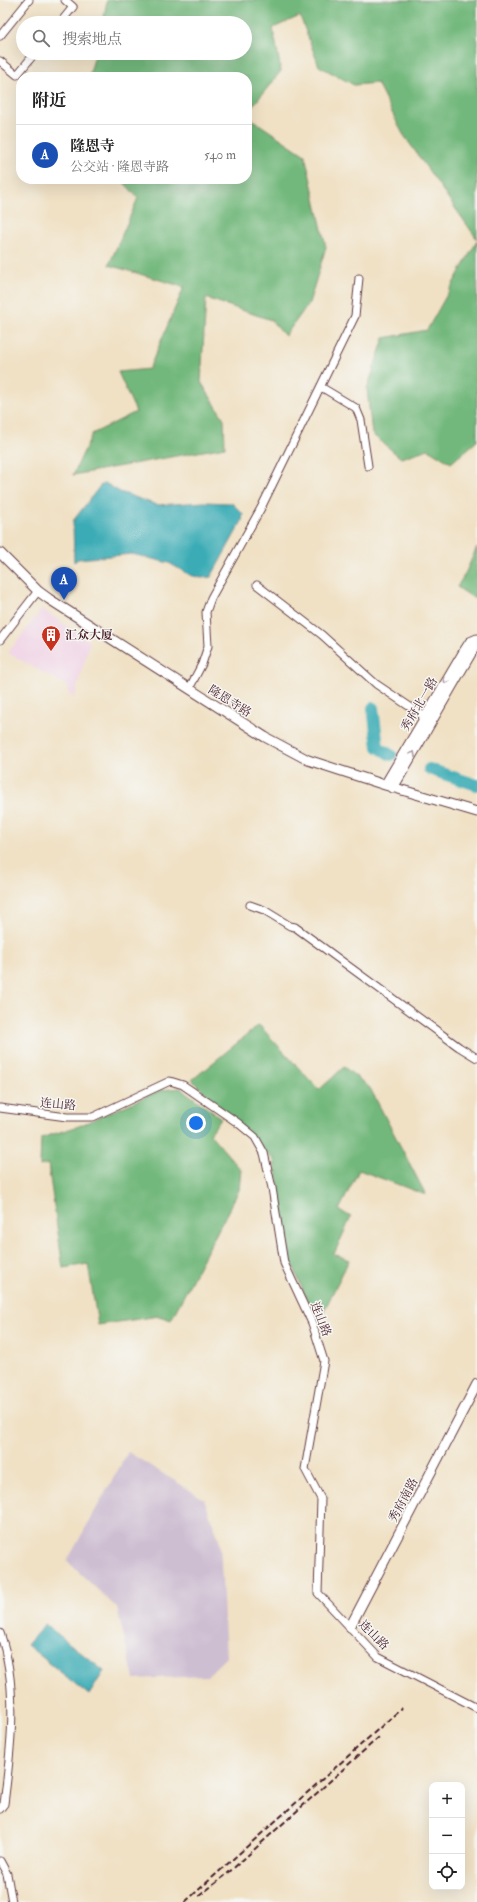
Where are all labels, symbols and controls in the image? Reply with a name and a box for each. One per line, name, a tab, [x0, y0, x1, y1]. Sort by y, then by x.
search box	[16, 16, 252, 60]
icon: search	[30, 27, 52, 49]
text: 搜索地点	[62, 30, 122, 49]
text: 附近	[32, 90, 66, 111]
text: 隆恩寺	[70, 137, 115, 156]
text: A	[41, 147, 49, 163]
text: 540 m	[204, 147, 236, 163]
text: 公交站 · 隆恩寺路	[70, 159, 169, 175]
pin: A	[51, 567, 77, 600]
building icon: 汇众大厦	[40, 624, 62, 652]
place label: 汇众大厦	[65, 628, 113, 643]
street label: 秀府北一路	[398, 675, 441, 734]
one-way arrow	[444, 677, 451, 684]
street label: 隆恩寺路	[205, 682, 254, 721]
one-way arrow	[408, 751, 415, 758]
street label: 连山路	[39, 1095, 77, 1114]
your location	[186, 1113, 206, 1133]
street label: 连山路	[307, 1300, 334, 1339]
street label: 秀府南路	[386, 1476, 421, 1525]
street label: 连山路	[356, 1617, 392, 1653]
map controls	[429, 1782, 465, 1890]
button: +	[429, 1782, 465, 1818]
button: −	[429, 1818, 465, 1854]
button: locate	[429, 1854, 465, 1890]

